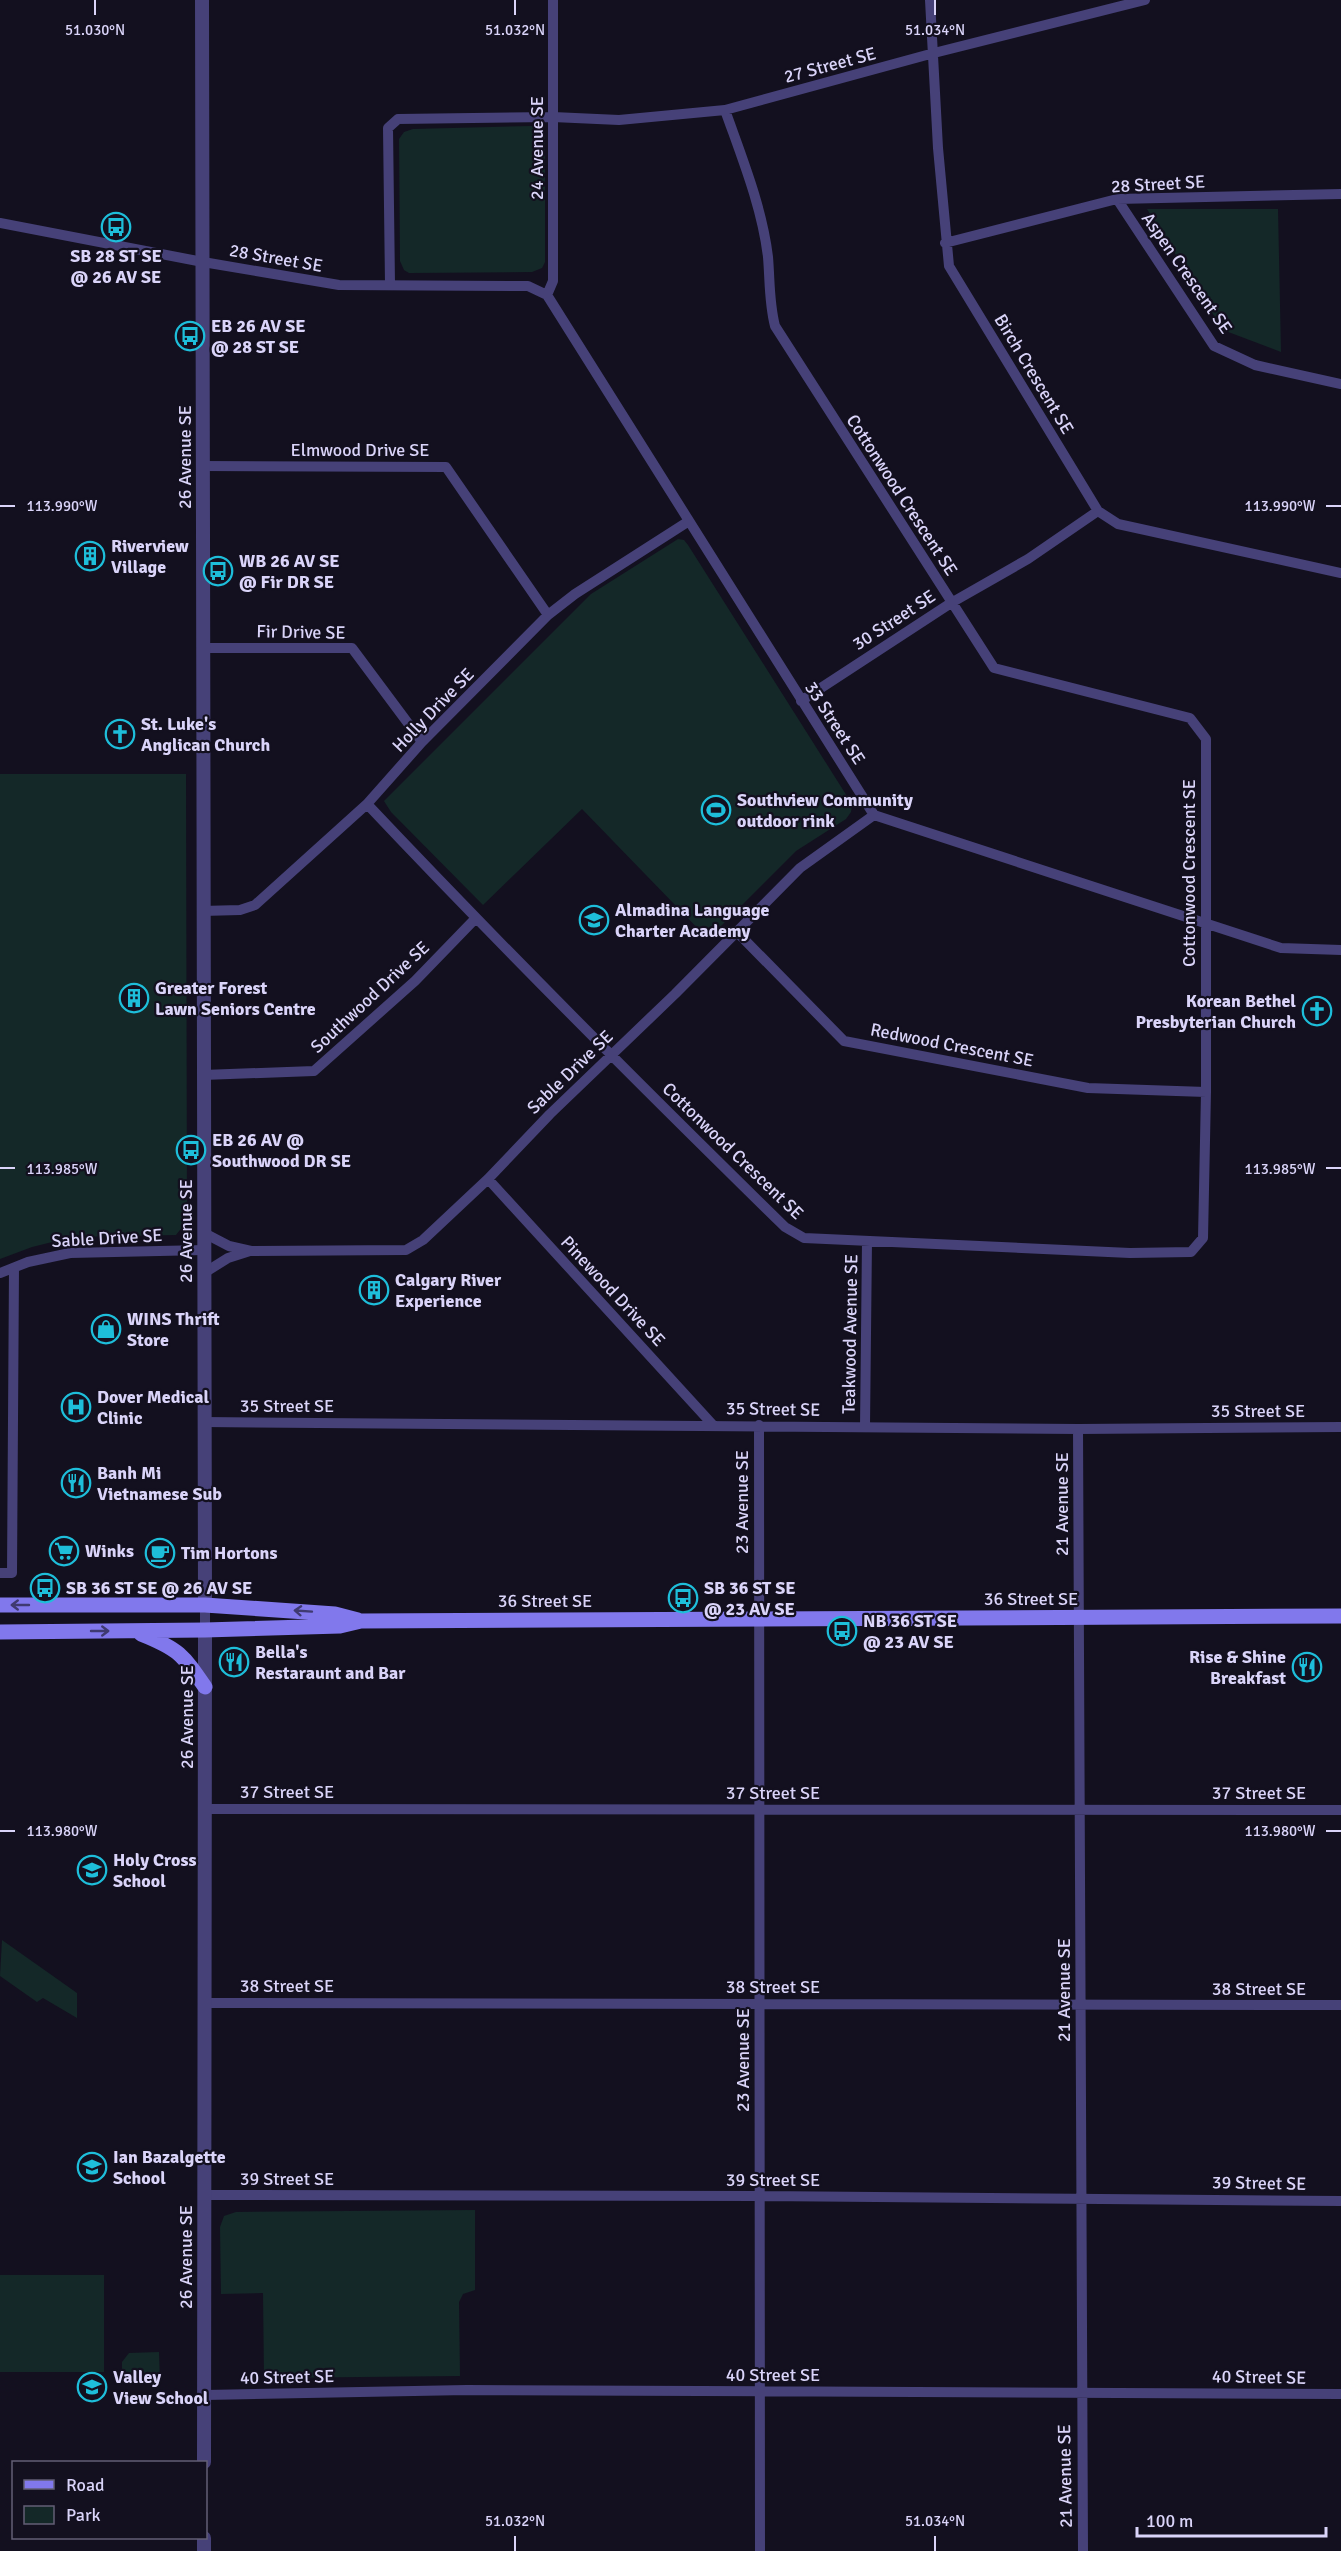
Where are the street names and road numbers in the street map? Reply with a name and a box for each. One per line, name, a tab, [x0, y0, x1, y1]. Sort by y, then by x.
street label: 27 Street SE	[782, 42, 878, 88]
street label: 24 Avenue SE	[526, 96, 548, 200]
street label: 28 Street SE	[1110, 171, 1206, 197]
street label: Aspen Crescent SE	[1137, 208, 1237, 338]
street label: 28 Street SE	[228, 239, 324, 277]
street label: Birch Crescent SE	[990, 310, 1078, 438]
street label: 26 Avenue SE	[174, 405, 196, 509]
street label: Cottonwood Crescent SE	[842, 410, 962, 580]
street label: Elmwood Drive SE	[291, 439, 429, 461]
street label: 30 Street SE	[848, 585, 940, 655]
street label: Fir Drive SE	[256, 620, 346, 644]
street label: Holly Drive SE	[387, 663, 479, 757]
street label: 33 Street SE	[800, 677, 870, 769]
street label: Cottonwood Crescent SE	[1178, 779, 1200, 967]
street label: Southwood Drive SE	[306, 936, 434, 1058]
street label: Redwood Crescent SE	[869, 1018, 1035, 1072]
street label: Sable Drive SE	[522, 1025, 618, 1119]
street label: Cottonwood Crescent SE	[658, 1078, 808, 1224]
street label: 26 Avenue SE	[175, 1179, 197, 1283]
street label: Sable Drive SE	[51, 1224, 163, 1252]
street label: Pinewood Drive SE	[556, 1231, 670, 1351]
street label: Teakwood Avenue SE	[838, 1254, 862, 1414]
street label: 35 Street SE	[240, 1395, 334, 1417]
street label: 35 Street SE	[726, 1397, 820, 1421]
street label: 35 Street SE	[1211, 1400, 1305, 1422]
street label: 23 Avenue SE	[731, 1450, 753, 1554]
street label: 21 Avenue SE	[1051, 1452, 1073, 1556]
street label: 36 Street SE	[984, 1588, 1078, 1610]
street label: 36 Street SE	[498, 1590, 592, 1612]
street label: 26 Avenue SE	[176, 1665, 198, 1769]
street label: 37 Street SE	[240, 1781, 334, 1803]
street label: 37 Street SE	[726, 1782, 820, 1804]
street label: 37 Street SE	[1212, 1782, 1306, 1804]
street label: 21 Avenue SE	[1053, 1938, 1075, 2042]
street label: 38 Street SE	[240, 1975, 334, 1997]
street label: 38 Street SE	[726, 1976, 820, 1998]
street label: 38 Street SE	[1212, 1978, 1306, 2000]
street label: 23 Avenue SE	[732, 2008, 754, 2112]
street label: 39 Street SE	[240, 2168, 334, 2190]
street label: 39 Street SE	[726, 2169, 820, 2191]
street label: 39 Street SE	[1212, 2171, 1306, 2195]
street label: 26 Avenue SE	[175, 2205, 197, 2309]
street label: 40 Street SE	[726, 2364, 820, 2386]
street label: 40 Street SE	[240, 2365, 334, 2389]
street label: 40 Street SE	[1212, 2365, 1306, 2389]
street label: 21 Avenue SE	[1053, 2424, 1077, 2528]

